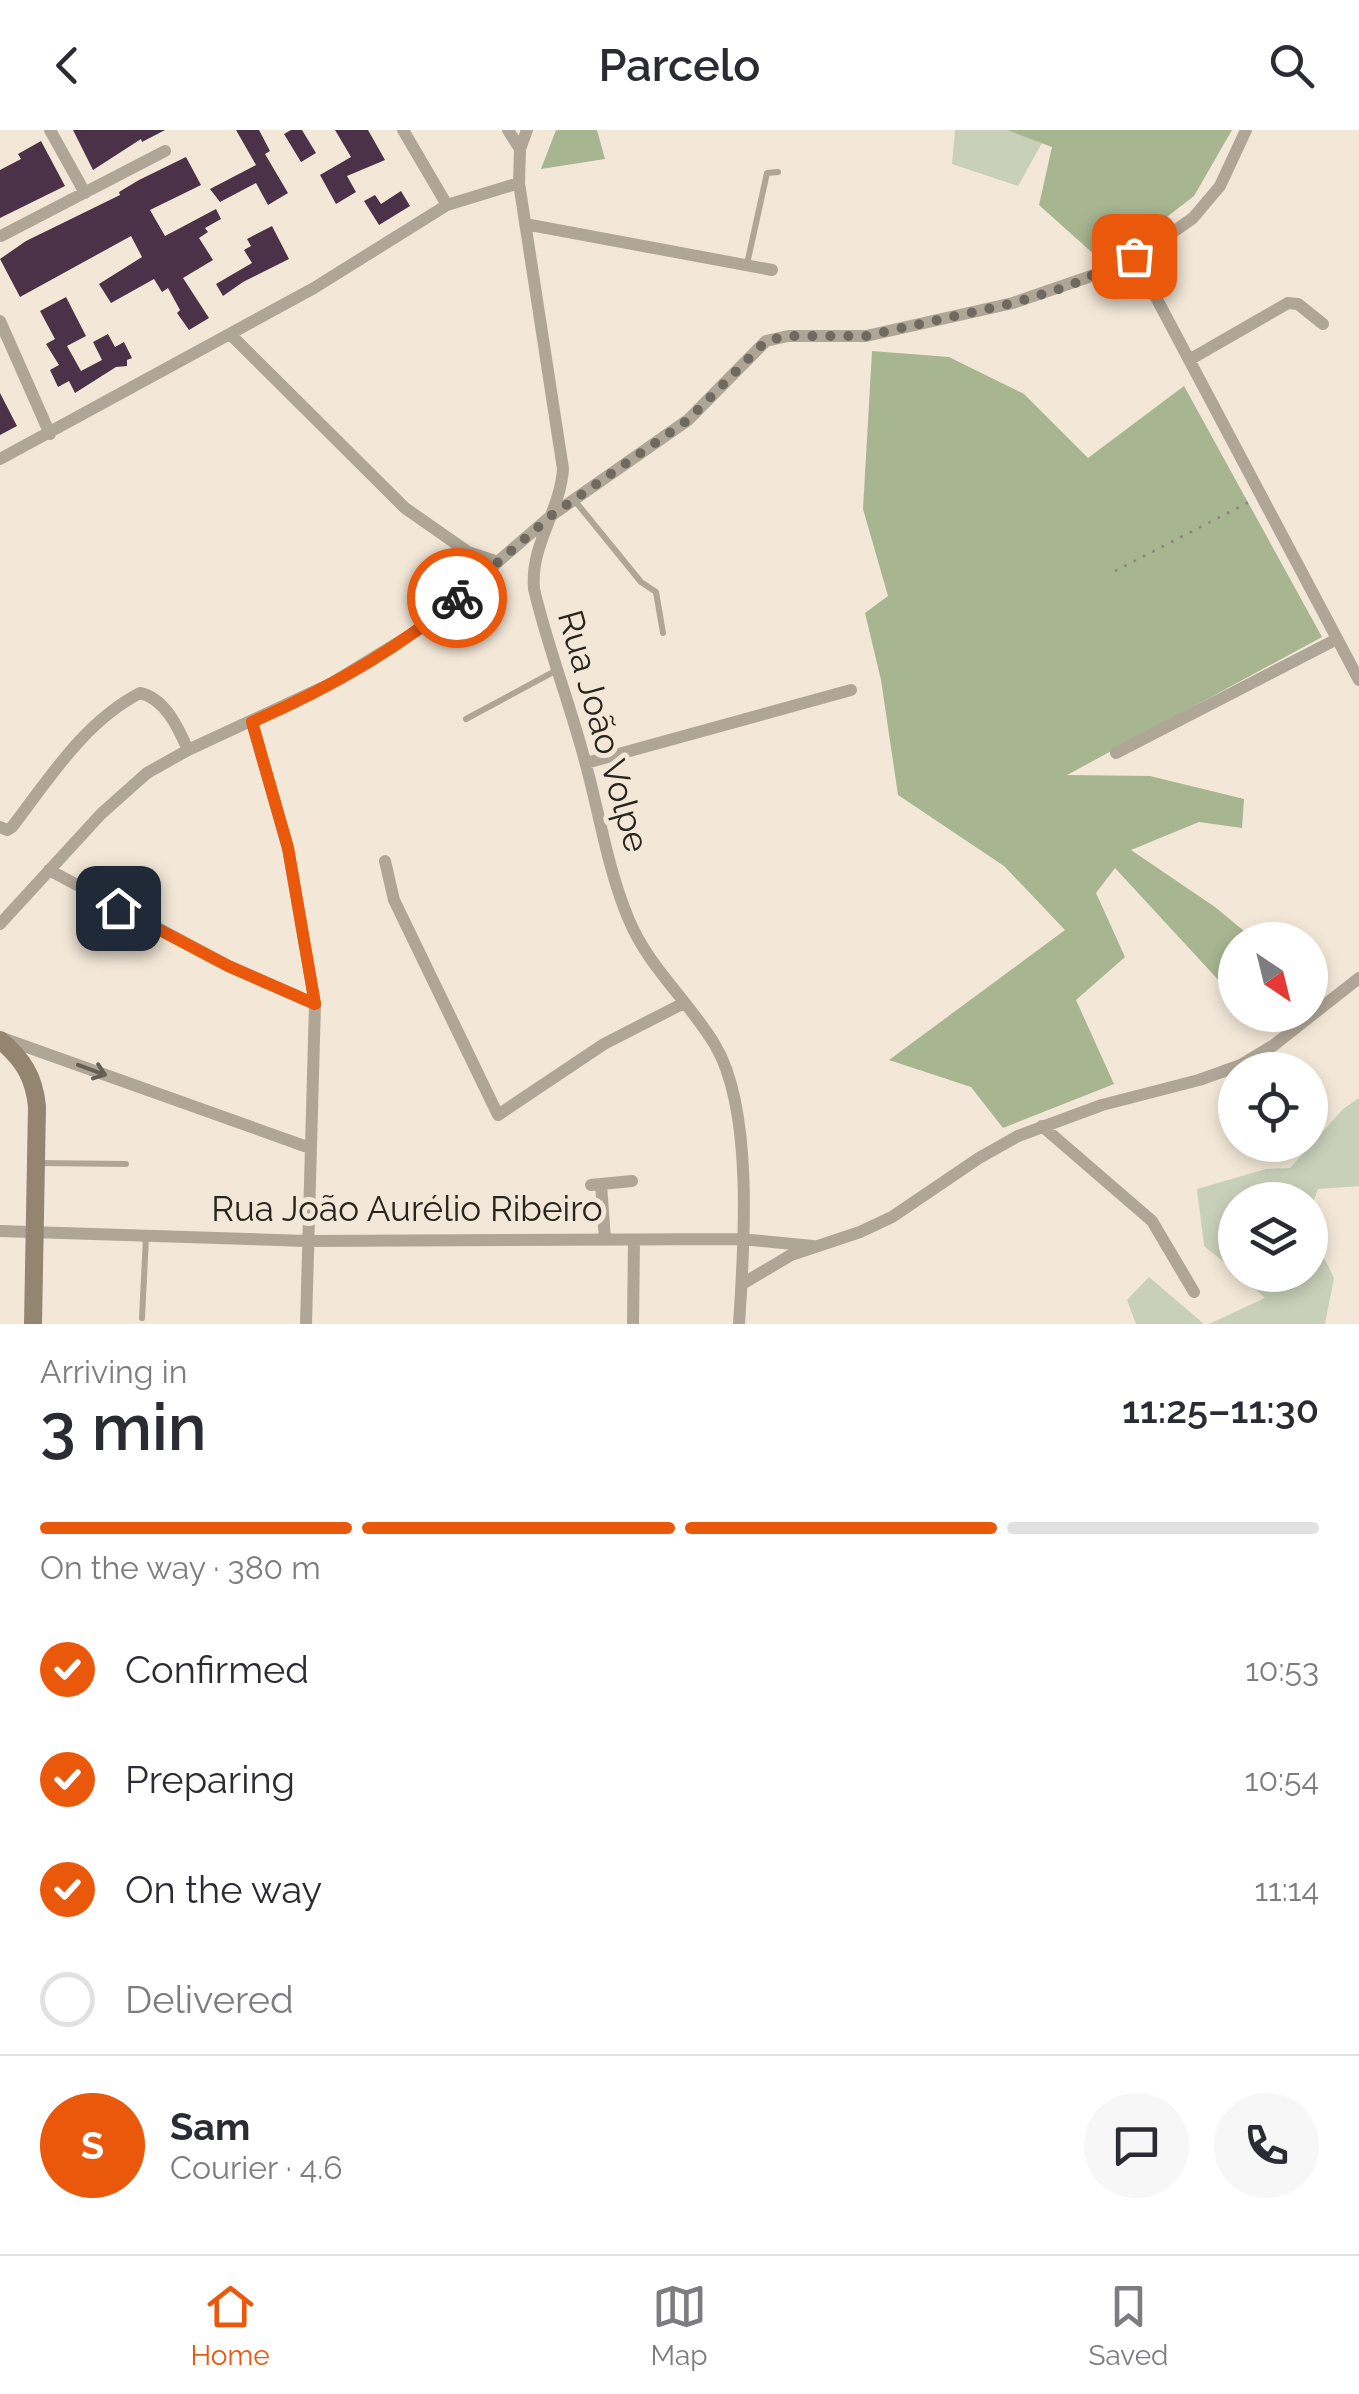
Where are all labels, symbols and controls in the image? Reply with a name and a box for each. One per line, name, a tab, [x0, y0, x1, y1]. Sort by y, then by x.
icon: back	[40, 38, 95, 93]
icon: search	[1264, 38, 1319, 93]
text: Parcelo	[599, 39, 760, 92]
pin	[1092, 214, 1177, 299]
icon: bag	[1107, 229, 1162, 284]
courier	[407, 548, 507, 648]
icon: bike	[430, 571, 485, 626]
street label: Rua João Volpe	[550, 606, 658, 856]
pin	[76, 866, 161, 951]
icon: home	[91, 881, 146, 936]
north arrow	[1218, 922, 1328, 1032]
map controls	[1218, 922, 1328, 1292]
button: locate	[1218, 1052, 1328, 1162]
one-way arrow	[75, 1062, 106, 1080]
button: layers	[1218, 1182, 1328, 1292]
street label: Rua João Aurélio Ribeiro	[211, 1188, 603, 1229]
text: Arriving in	[40, 1353, 187, 1390]
text: 11:25–11:30	[1122, 1387, 1319, 1432]
text: 3 min	[40, 1389, 207, 1465]
text: On the way · 380 m	[40, 1549, 321, 1586]
icon: check	[40, 1642, 95, 1697]
text: Confirmed	[125, 1647, 309, 1692]
text: 10:53	[1245, 1651, 1319, 1688]
icon: check	[40, 1752, 95, 1807]
text: Preparing	[125, 1757, 295, 1802]
text: 10:54	[1245, 1761, 1319, 1798]
icon: check	[40, 1862, 95, 1917]
text: On the way	[125, 1867, 322, 1912]
text: 11:14	[1254, 1871, 1319, 1908]
text: Delivered	[125, 1977, 294, 2022]
button: chat	[1084, 2093, 1189, 2198]
button: phone	[1214, 2093, 1319, 2198]
text: Sam	[170, 2104, 250, 2149]
text: S	[81, 2123, 104, 2168]
text: Courier · 4.6	[170, 2149, 343, 2186]
tab: Home	[190, 2279, 270, 2372]
tab: Map	[651, 2279, 708, 2372]
tab: Saved	[1088, 2279, 1169, 2372]

